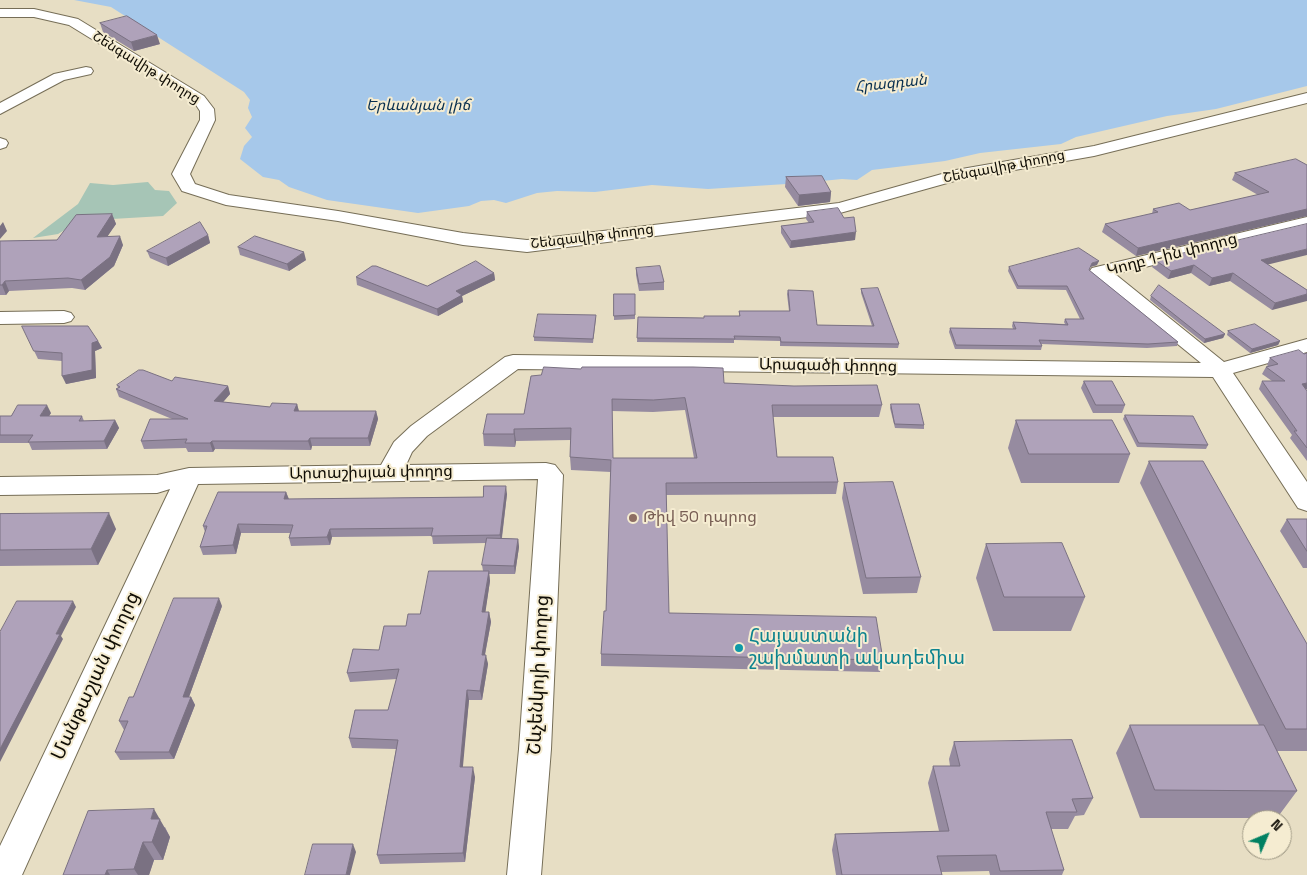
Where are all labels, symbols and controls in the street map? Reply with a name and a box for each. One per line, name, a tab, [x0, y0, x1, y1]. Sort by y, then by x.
street label: Շենգավիթ փողոց	[89, 28, 203, 108]
water label: Հրազդան	[854, 71, 928, 97]
water label: Երևանյան լիճ	[366, 97, 470, 115]
street label: Շենգավիթ փողոց	[942, 147, 1066, 187]
street label: Շենգավիթ փողոց	[529, 221, 655, 253]
street label: Կողբ 1-ին փողոց	[1105, 230, 1239, 280]
street label: Արագածի փողոց	[759, 355, 897, 377]
street label: Արտաշիսյան փողոց	[289, 462, 453, 484]
place label: Թիվ 50 դպրոց	[643, 508, 757, 528]
marker: Թիվ 50 դպրոց	[627, 512, 639, 524]
street label: Մանթաշյան փողոց	[47, 588, 145, 764]
street label: Շևչենկոյի փողոց	[523, 594, 555, 756]
place label: Հայաստանի շախմատի ակադեմիա	[749, 626, 965, 670]
marker: Հայաստանի շախմատի ակադեմիա	[733, 642, 745, 654]
north arrow	[1242, 810, 1292, 860]
text: N	[1267, 815, 1287, 835]

